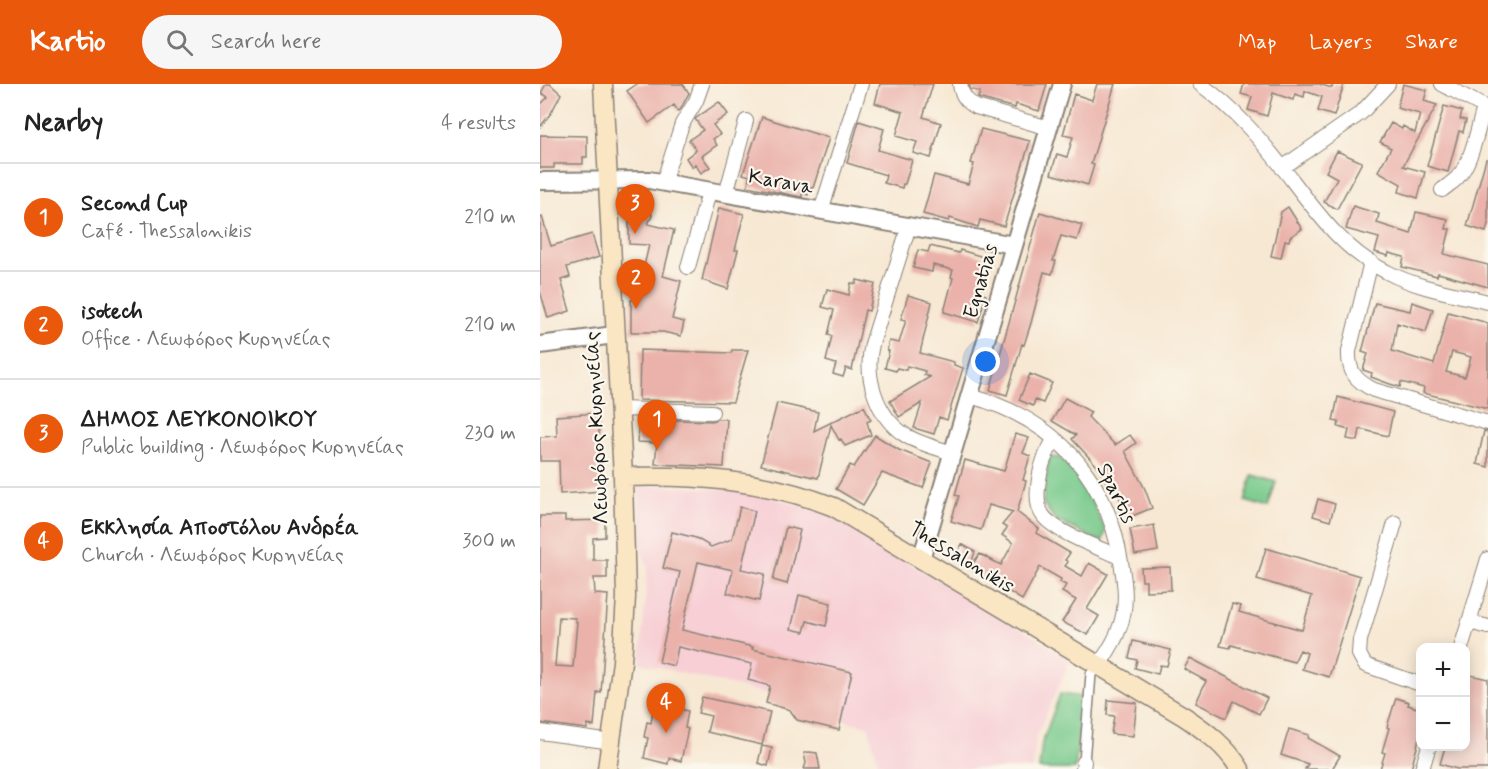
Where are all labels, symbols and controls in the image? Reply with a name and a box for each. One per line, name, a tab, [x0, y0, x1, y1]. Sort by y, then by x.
search box	[142, 15, 562, 69]
text: Kartio	[30, 24, 106, 61]
icon: search	[163, 26, 196, 59]
text: Search here	[211, 28, 322, 56]
text: Map	[1238, 28, 1276, 56]
text: Layers	[1309, 28, 1372, 56]
text: Share	[1405, 28, 1458, 56]
text: Nearby	[24, 106, 103, 140]
text: 4 results	[441, 110, 516, 137]
street label: Karava	[746, 163, 816, 202]
pin: 3	[616, 184, 655, 234]
text: Second Cup	[81, 190, 188, 218]
text: 1	[39, 204, 48, 231]
text: 210 m	[464, 204, 516, 231]
text: Café · Thessalonikis	[81, 218, 252, 245]
street label: Egnatias	[957, 241, 1005, 322]
pin: 2	[616, 260, 656, 309]
text: isotech	[81, 298, 143, 326]
text: 2	[39, 312, 48, 339]
text: 210 m	[464, 312, 516, 339]
text: Office · Λεωφόρος Κυρηνείας	[81, 326, 331, 353]
street label: Λεωφόρος Κυρηνείας	[578, 331, 616, 525]
your location	[971, 347, 1000, 376]
pin: 1	[638, 400, 676, 450]
text: ΔΗΜΟΣ ΛΕΥΚΟΝΟΙΚΟΥ	[81, 406, 317, 434]
text: 3	[39, 420, 48, 447]
text: 230 m	[464, 420, 516, 447]
text: Public building · Λεωφόρος Κυρηνείας	[81, 434, 404, 461]
street label: Spartis	[1089, 458, 1143, 528]
text: Εκκλησία Αποστόλου Ανδρέα	[81, 514, 359, 542]
street label: Thessalonikis	[903, 515, 1020, 600]
text: 4	[38, 528, 49, 555]
text: 300 m	[462, 528, 516, 555]
text: Church · Λεωφόρος Κυρηνείας	[81, 542, 344, 569]
map controls	[1416, 643, 1470, 751]
button: +	[1416, 643, 1470, 697]
pin: 4	[646, 684, 686, 733]
button: −	[1416, 697, 1470, 751]

